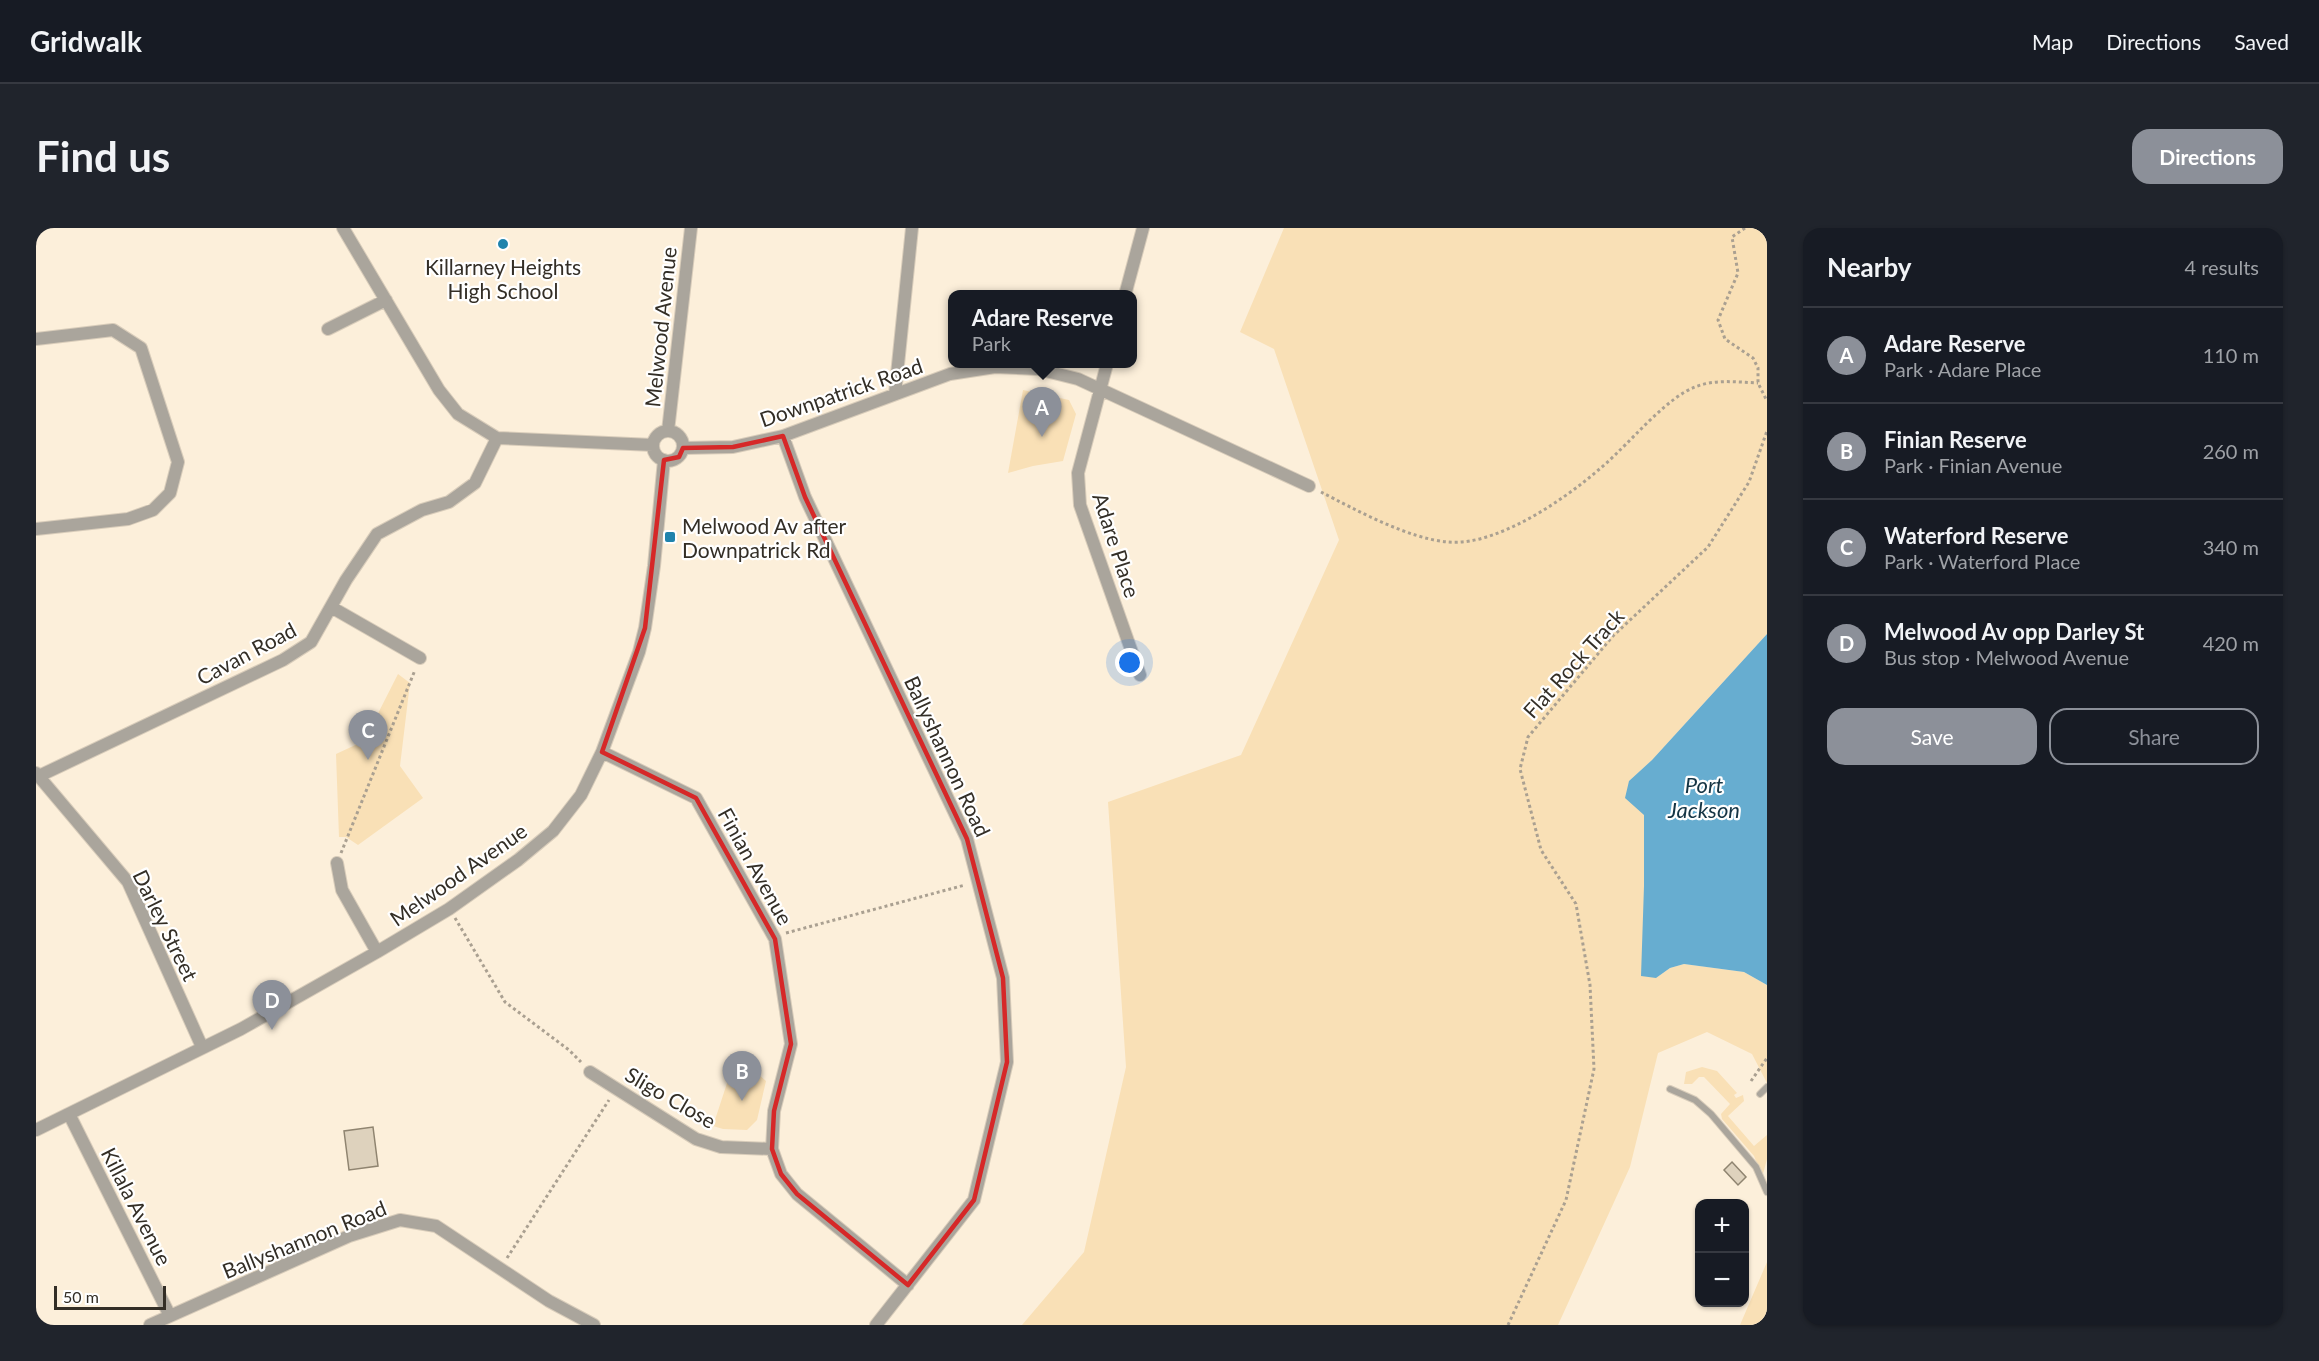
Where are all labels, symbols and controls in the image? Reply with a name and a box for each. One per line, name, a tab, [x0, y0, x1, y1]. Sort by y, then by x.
text: Gridwalk	[30, 24, 142, 58]
text: Map	[2032, 29, 2073, 54]
text: Directions	[2106, 29, 2201, 54]
text: Saved	[2234, 29, 2289, 54]
button: Directions	[2132, 129, 2283, 184]
text: Find us	[36, 131, 170, 181]
marker: Killarney Heights High School	[496, 237, 510, 251]
street label: Melwood Avenue	[639, 245, 681, 409]
text: Nearby	[1827, 251, 1912, 283]
place label: Killarney Heights High School	[425, 254, 581, 303]
text: 4 results	[2184, 255, 2259, 279]
popup	[948, 290, 1137, 368]
text: Adare Reserve	[972, 304, 1113, 331]
text: Adare Reserve	[1884, 330, 2025, 357]
text: Park	[972, 331, 1011, 355]
text: A	[1840, 343, 1853, 367]
text: 110 m	[2203, 343, 2259, 367]
street label: Downpatrick Road	[756, 352, 926, 432]
text: Park · Adare Place	[1884, 357, 2041, 381]
pin: A	[1022, 388, 1062, 437]
text: Finian Reserve	[1884, 426, 2027, 453]
text: B	[1840, 439, 1853, 463]
text: 260 m	[2203, 439, 2259, 463]
text: Park · Finian Avenue	[1884, 453, 2062, 477]
street label: Adare Place	[1088, 489, 1146, 601]
place label: Melwood Av after Downpatrick Rd	[682, 513, 847, 562]
text: Waterford Reserve	[1884, 522, 2069, 549]
marker: Melwood Av after Downpatrick Rd	[663, 530, 677, 544]
text: C	[1840, 535, 1853, 559]
text: 340 m	[2203, 535, 2259, 559]
text: Park · Waterford Place	[1884, 549, 2080, 573]
street label: Flat Rock Track	[1517, 603, 1629, 723]
street label: Cavan Road	[192, 616, 300, 690]
text: Melwood Av opp Darley St	[1884, 618, 2144, 645]
text: D	[1839, 631, 1854, 655]
text: 420 m	[2203, 631, 2259, 655]
text: Bus stop · Melwood Avenue	[1884, 645, 2129, 669]
your location	[1115, 648, 1144, 677]
street label: Ballyshannon Road	[900, 672, 996, 840]
button: Save	[1827, 708, 2037, 765]
button: Share	[2049, 708, 2259, 765]
pin: C	[348, 710, 388, 760]
water label: Port Jackson	[1667, 771, 1740, 823]
street label: Finian Avenue	[714, 803, 798, 929]
street label: Melwood Avenue	[385, 817, 531, 931]
street label: Darley Street	[128, 865, 204, 985]
pin: D	[252, 980, 292, 1030]
pin: B	[722, 1052, 762, 1101]
street label: Sligo Close	[621, 1061, 721, 1133]
street label: Killala Avenue	[97, 1143, 177, 1269]
street label: Ballyshannon Road	[218, 1195, 390, 1283]
map controls	[1695, 1199, 1749, 1307]
button: +	[1695, 1199, 1749, 1253]
button: −	[1695, 1253, 1749, 1307]
scale bar	[54, 1283, 166, 1310]
text: 50 m	[63, 1287, 99, 1306]

